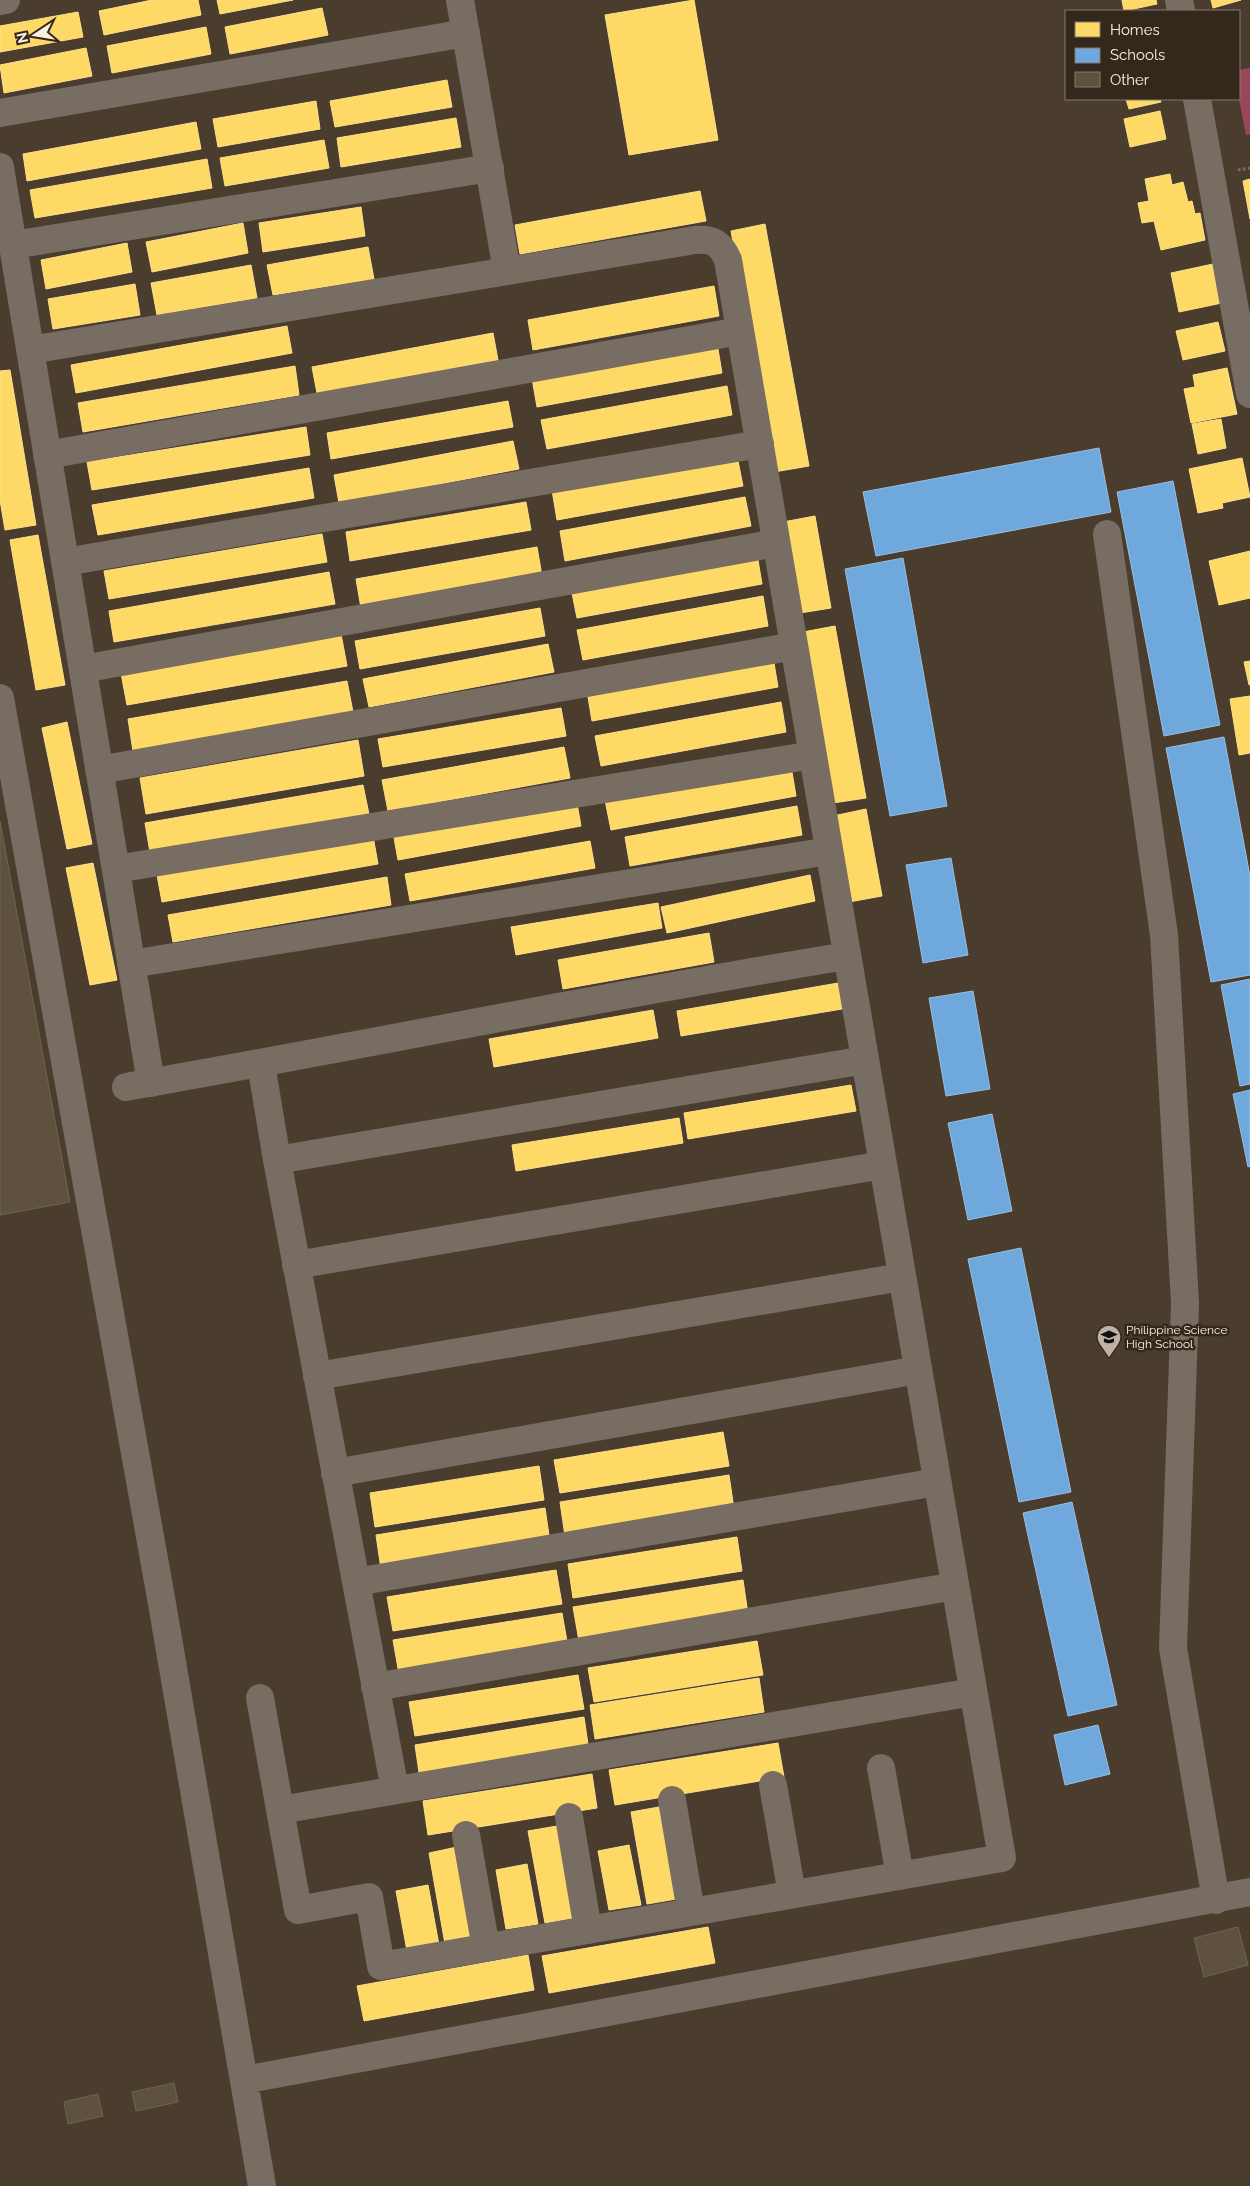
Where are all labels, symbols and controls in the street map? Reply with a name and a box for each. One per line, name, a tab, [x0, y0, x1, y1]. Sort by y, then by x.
north arrow	[10, 10, 60, 60]
legend	[1065, 10, 1240, 100]
text: Homes	[1110, 21, 1160, 39]
text: N	[13, 31, 31, 45]
text: Schools	[1110, 46, 1165, 64]
text: Other	[1110, 71, 1150, 89]
place label: Philippine Science High School	[1126, 1323, 1228, 1351]
school or university icon: Philippine Science High School	[1096, 1324, 1122, 1358]

